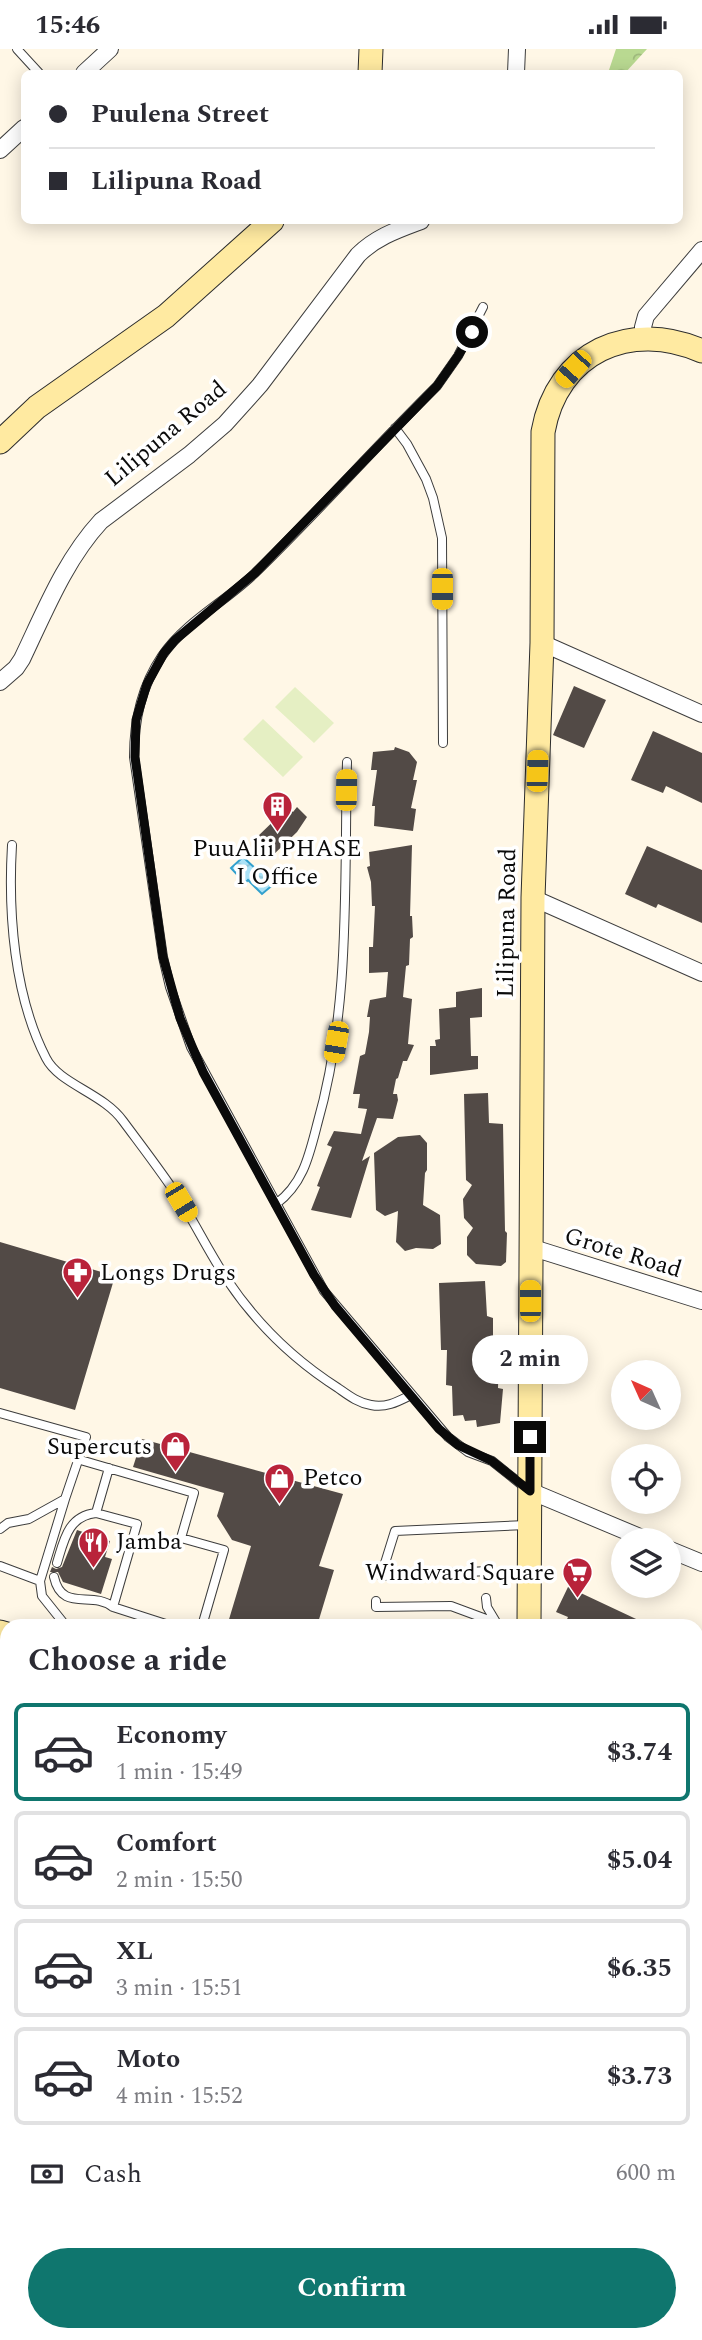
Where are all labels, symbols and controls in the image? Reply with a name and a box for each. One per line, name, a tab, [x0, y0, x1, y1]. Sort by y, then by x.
text: 15:46	[35, 5, 100, 45]
text: Puulena Street	[91, 94, 269, 134]
text: Lilipuna Road	[91, 161, 262, 201]
route start	[456, 316, 488, 348]
car	[552, 346, 595, 392]
street label: Lilipuna Road	[97, 372, 235, 496]
car	[432, 568, 453, 610]
car	[526, 750, 549, 792]
car	[336, 769, 357, 811]
building icon: PuuAlii PHASE I Office	[260, 790, 294, 834]
place label: PuuAlii PHASE I Office	[192, 831, 362, 895]
street label: Lilipuna Road	[488, 848, 526, 998]
car	[323, 1019, 350, 1065]
car	[162, 1179, 201, 1225]
street label: Grote Road	[560, 1218, 686, 1288]
place label: Longs Drugs	[100, 1255, 236, 1291]
pharmacy icon: Longs Drugs	[60, 1256, 94, 1300]
car	[520, 1280, 541, 1322]
callout: 2 min	[472, 1335, 588, 1385]
text: 2 min	[499, 1342, 561, 1377]
north arrow	[611, 1360, 681, 1430]
map controls	[611, 1360, 681, 1598]
route end	[514, 1421, 546, 1453]
place label: Supercuts	[47, 1429, 152, 1465]
shop icon: Supercuts	[158, 1430, 192, 1474]
button: locate	[611, 1444, 681, 1514]
place label: Petco	[303, 1460, 362, 1496]
shop icon: Petco	[263, 1461, 297, 1505]
place label: Jamba	[116, 1524, 182, 1560]
restaurant icon: Jamba	[76, 1525, 110, 1569]
button: layers	[611, 1528, 681, 1598]
place label: Windward Square	[365, 1555, 555, 1591]
supermarket icon: Windward Square	[561, 1556, 595, 1600]
text: Choose a ride	[28, 1636, 227, 1685]
text: Economy	[116, 1715, 226, 1755]
icon: car	[32, 1721, 95, 1784]
text: $3.74	[607, 1732, 672, 1772]
text: 1 min · 15:49	[116, 1755, 243, 1790]
text: Comfort	[116, 1823, 217, 1863]
icon: car	[32, 1829, 95, 1892]
text: $5.04	[607, 1840, 672, 1880]
text: 2 min · 15:50	[116, 1863, 243, 1898]
text: XL	[116, 1931, 153, 1971]
icon: car	[32, 1937, 95, 2000]
text: $6.35	[607, 1948, 672, 1988]
text: 3 min · 15:51	[116, 1971, 243, 2006]
text: Moto	[116, 2039, 180, 2079]
icon: car	[32, 2045, 95, 2108]
text: $3.73	[607, 2056, 672, 2096]
text: 4 min · 15:52	[116, 2079, 243, 2114]
text: Cash	[84, 2154, 142, 2194]
icon: cash	[28, 2155, 66, 2193]
text: 600 m	[616, 2156, 676, 2191]
button: Confirm	[28, 2248, 676, 2328]

